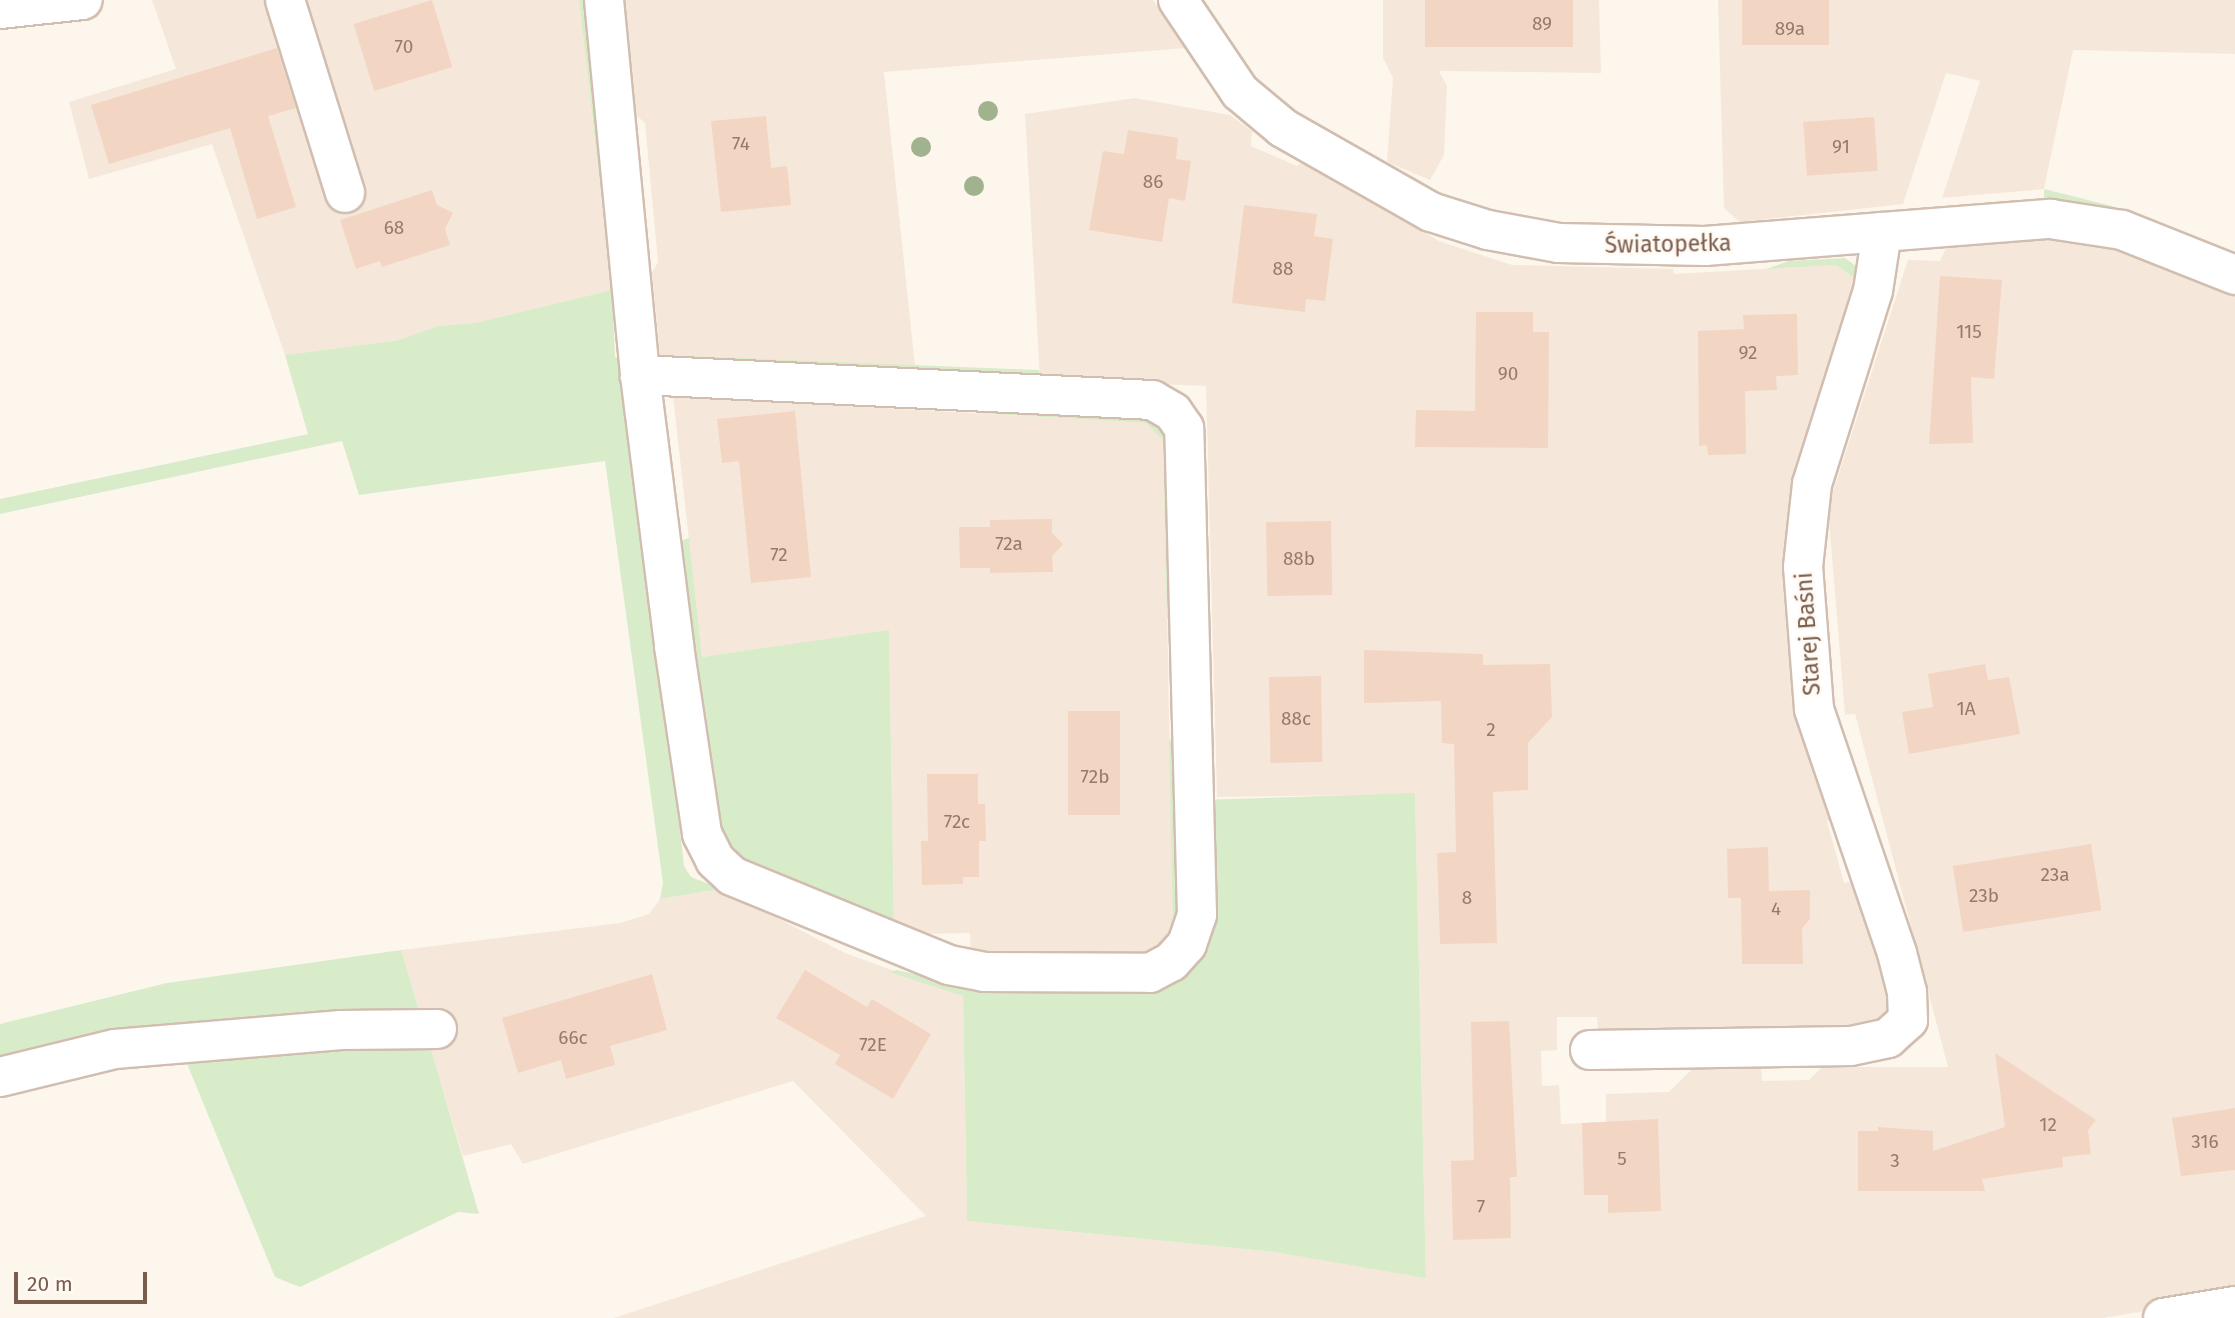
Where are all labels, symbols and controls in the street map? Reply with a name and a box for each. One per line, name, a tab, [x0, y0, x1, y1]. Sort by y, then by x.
house number: 89	[1532, 13, 1552, 35]
house number: 89a	[1775, 18, 1805, 40]
house number: 70	[395, 36, 413, 58]
house number: 74	[732, 133, 750, 155]
house number: 91	[1832, 136, 1850, 158]
house number: 86	[1143, 171, 1163, 193]
house number: 68	[384, 217, 404, 239]
street label: Światopełka	[1604, 229, 1732, 259]
house number: 88	[1273, 258, 1293, 280]
house number: 115	[1956, 321, 1982, 343]
house number: 92	[1739, 342, 1757, 364]
house number: 90	[1498, 363, 1518, 385]
house number: 72a	[995, 533, 1023, 555]
house number: 72	[770, 544, 788, 566]
house number: 88b	[1283, 548, 1315, 570]
street label: Starej Baśni	[1790, 571, 1826, 697]
house number: 1A	[1956, 698, 1976, 720]
house number: 88c	[1281, 708, 1311, 730]
house number: 2	[1486, 719, 1496, 741]
house number: 72b	[1081, 766, 1109, 788]
house number: 72c	[944, 811, 970, 833]
house number: 23a	[2040, 864, 2070, 886]
house number: 23b	[1969, 885, 1999, 907]
house number: 8	[1462, 887, 1472, 909]
house number: 4	[1771, 898, 1781, 920]
house number: 66c	[558, 1027, 588, 1049]
house number: 72E	[859, 1034, 887, 1056]
house number: 12	[2039, 1114, 2057, 1136]
house number: 316	[2191, 1131, 2219, 1153]
house number: 5	[1617, 1148, 1627, 1170]
house number: 3	[1890, 1150, 1900, 1172]
house number: 7	[1477, 1196, 1485, 1218]
scale bar	[18, 1258, 150, 1302]
text: 20 m	[27, 1271, 73, 1297]

